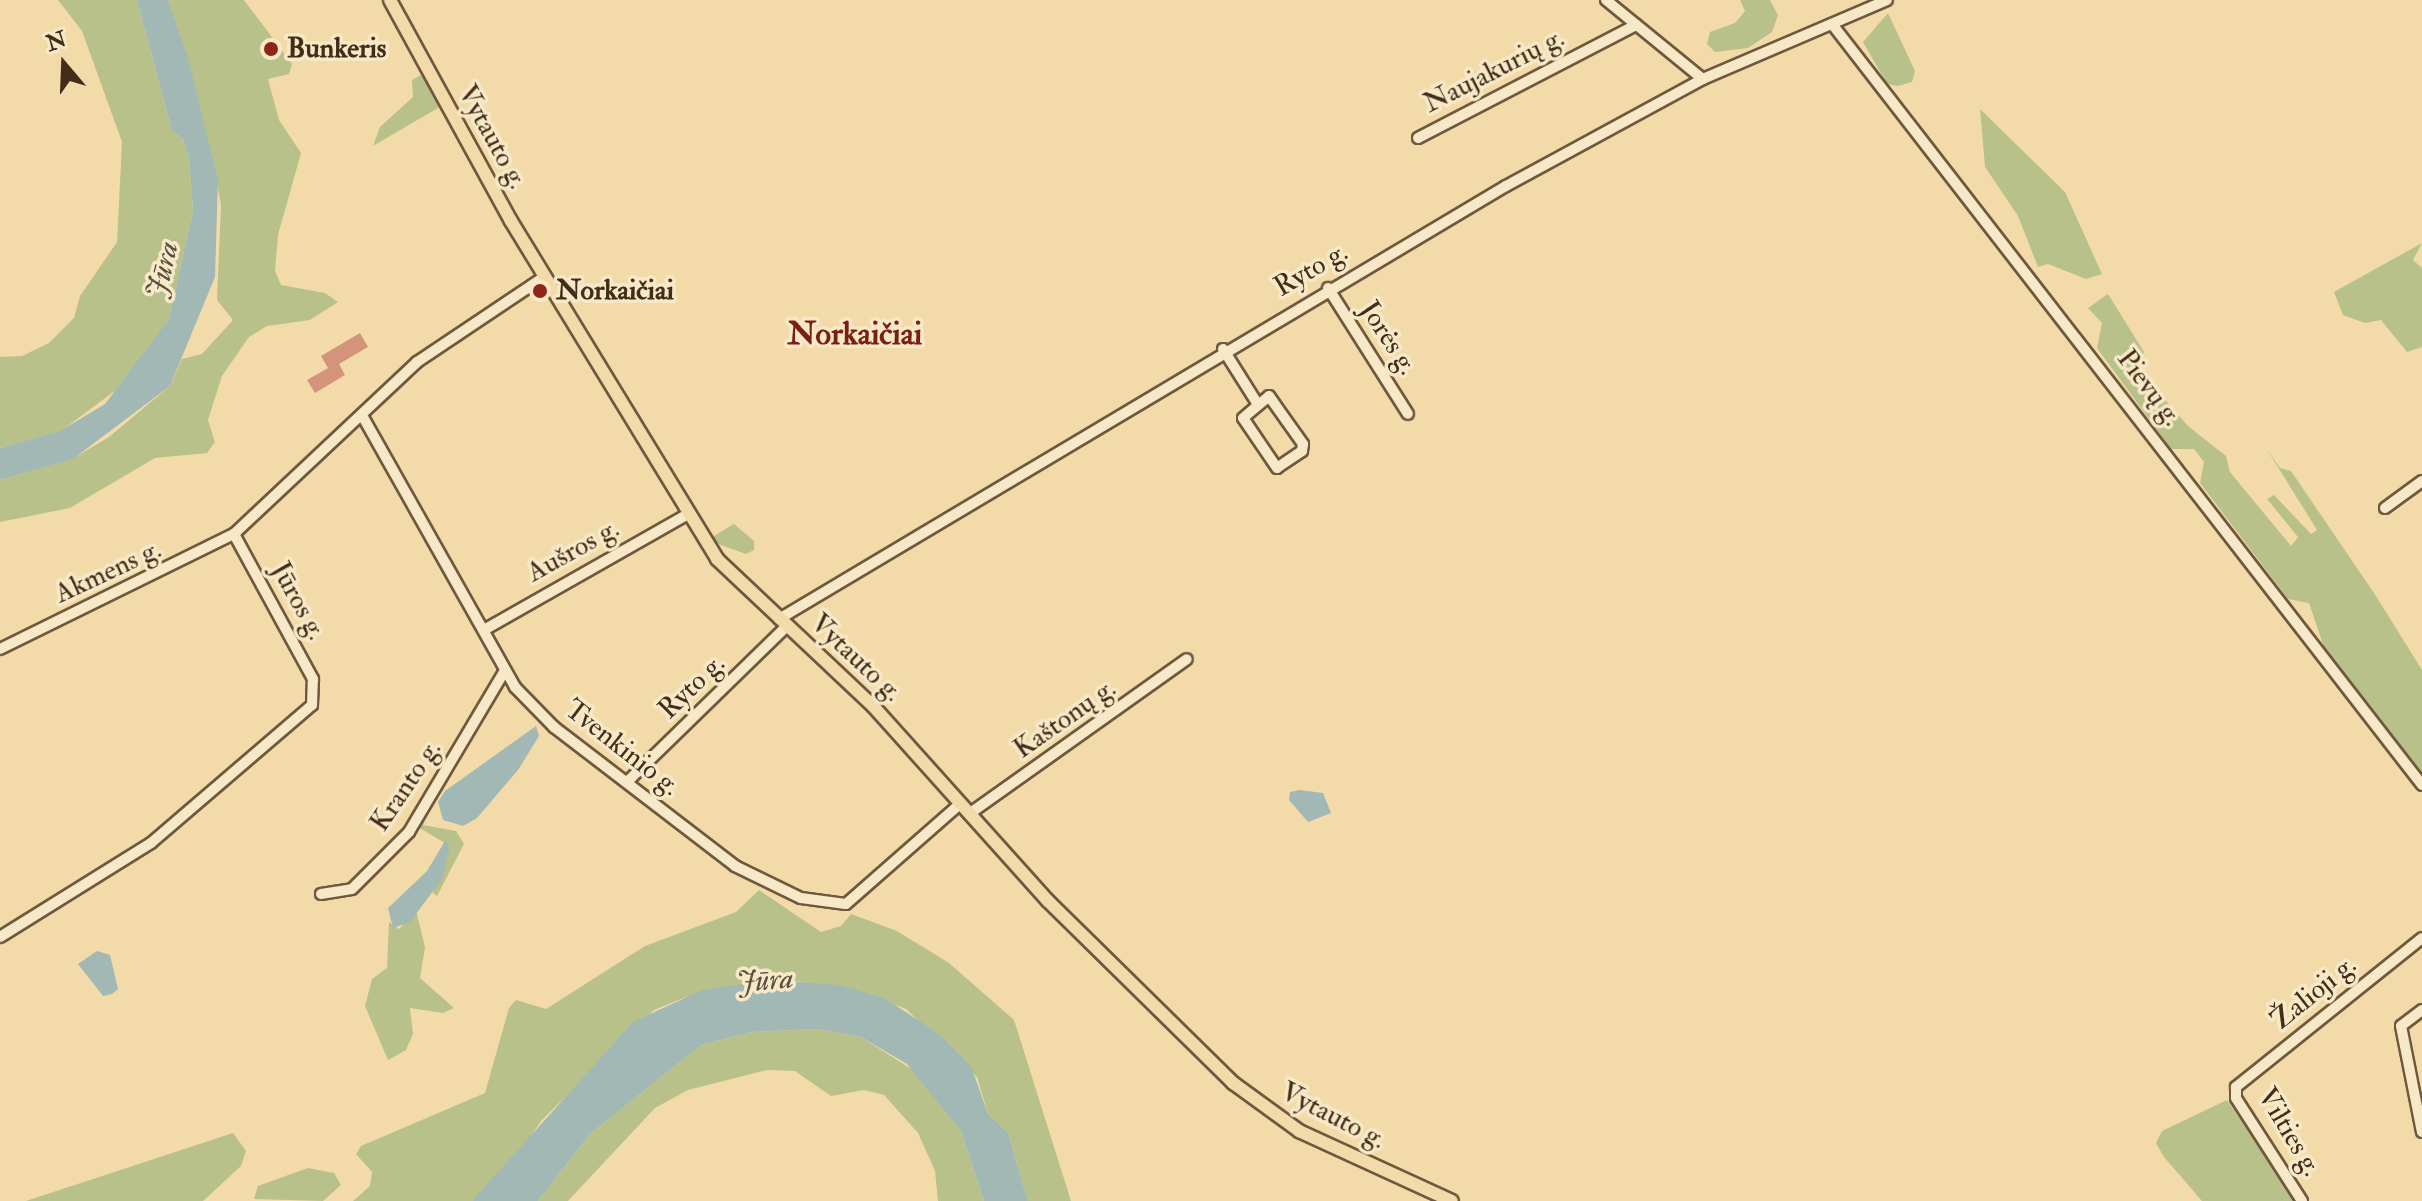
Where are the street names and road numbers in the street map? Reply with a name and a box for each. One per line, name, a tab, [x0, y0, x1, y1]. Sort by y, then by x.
street label: Naujakurių g.	[1418, 21, 1570, 121]
street label: Vytauto g.	[450, 79, 534, 195]
street label: Ryto g.	[1268, 236, 1354, 304]
street label: Jorės g.	[1352, 295, 1424, 381]
street label: Pievų g.	[2109, 343, 2189, 433]
street label: Aušros g.	[521, 512, 625, 590]
street label: Akmens g.	[50, 533, 166, 611]
street label: Jūros g.	[263, 556, 333, 646]
street label: Vytauto g.	[803, 607, 909, 709]
street label: Ryto g.	[652, 647, 732, 727]
street label: Kaštonų g.	[1008, 672, 1122, 766]
street label: Tvenkinio g.	[558, 693, 686, 803]
street label: Kranto g.	[363, 734, 449, 838]
street label: Žalioji g.	[2265, 949, 2363, 1037]
street label: Vytauto g.	[1275, 1075, 1391, 1157]
street label: Vilties g.	[2250, 1082, 2328, 1182]

